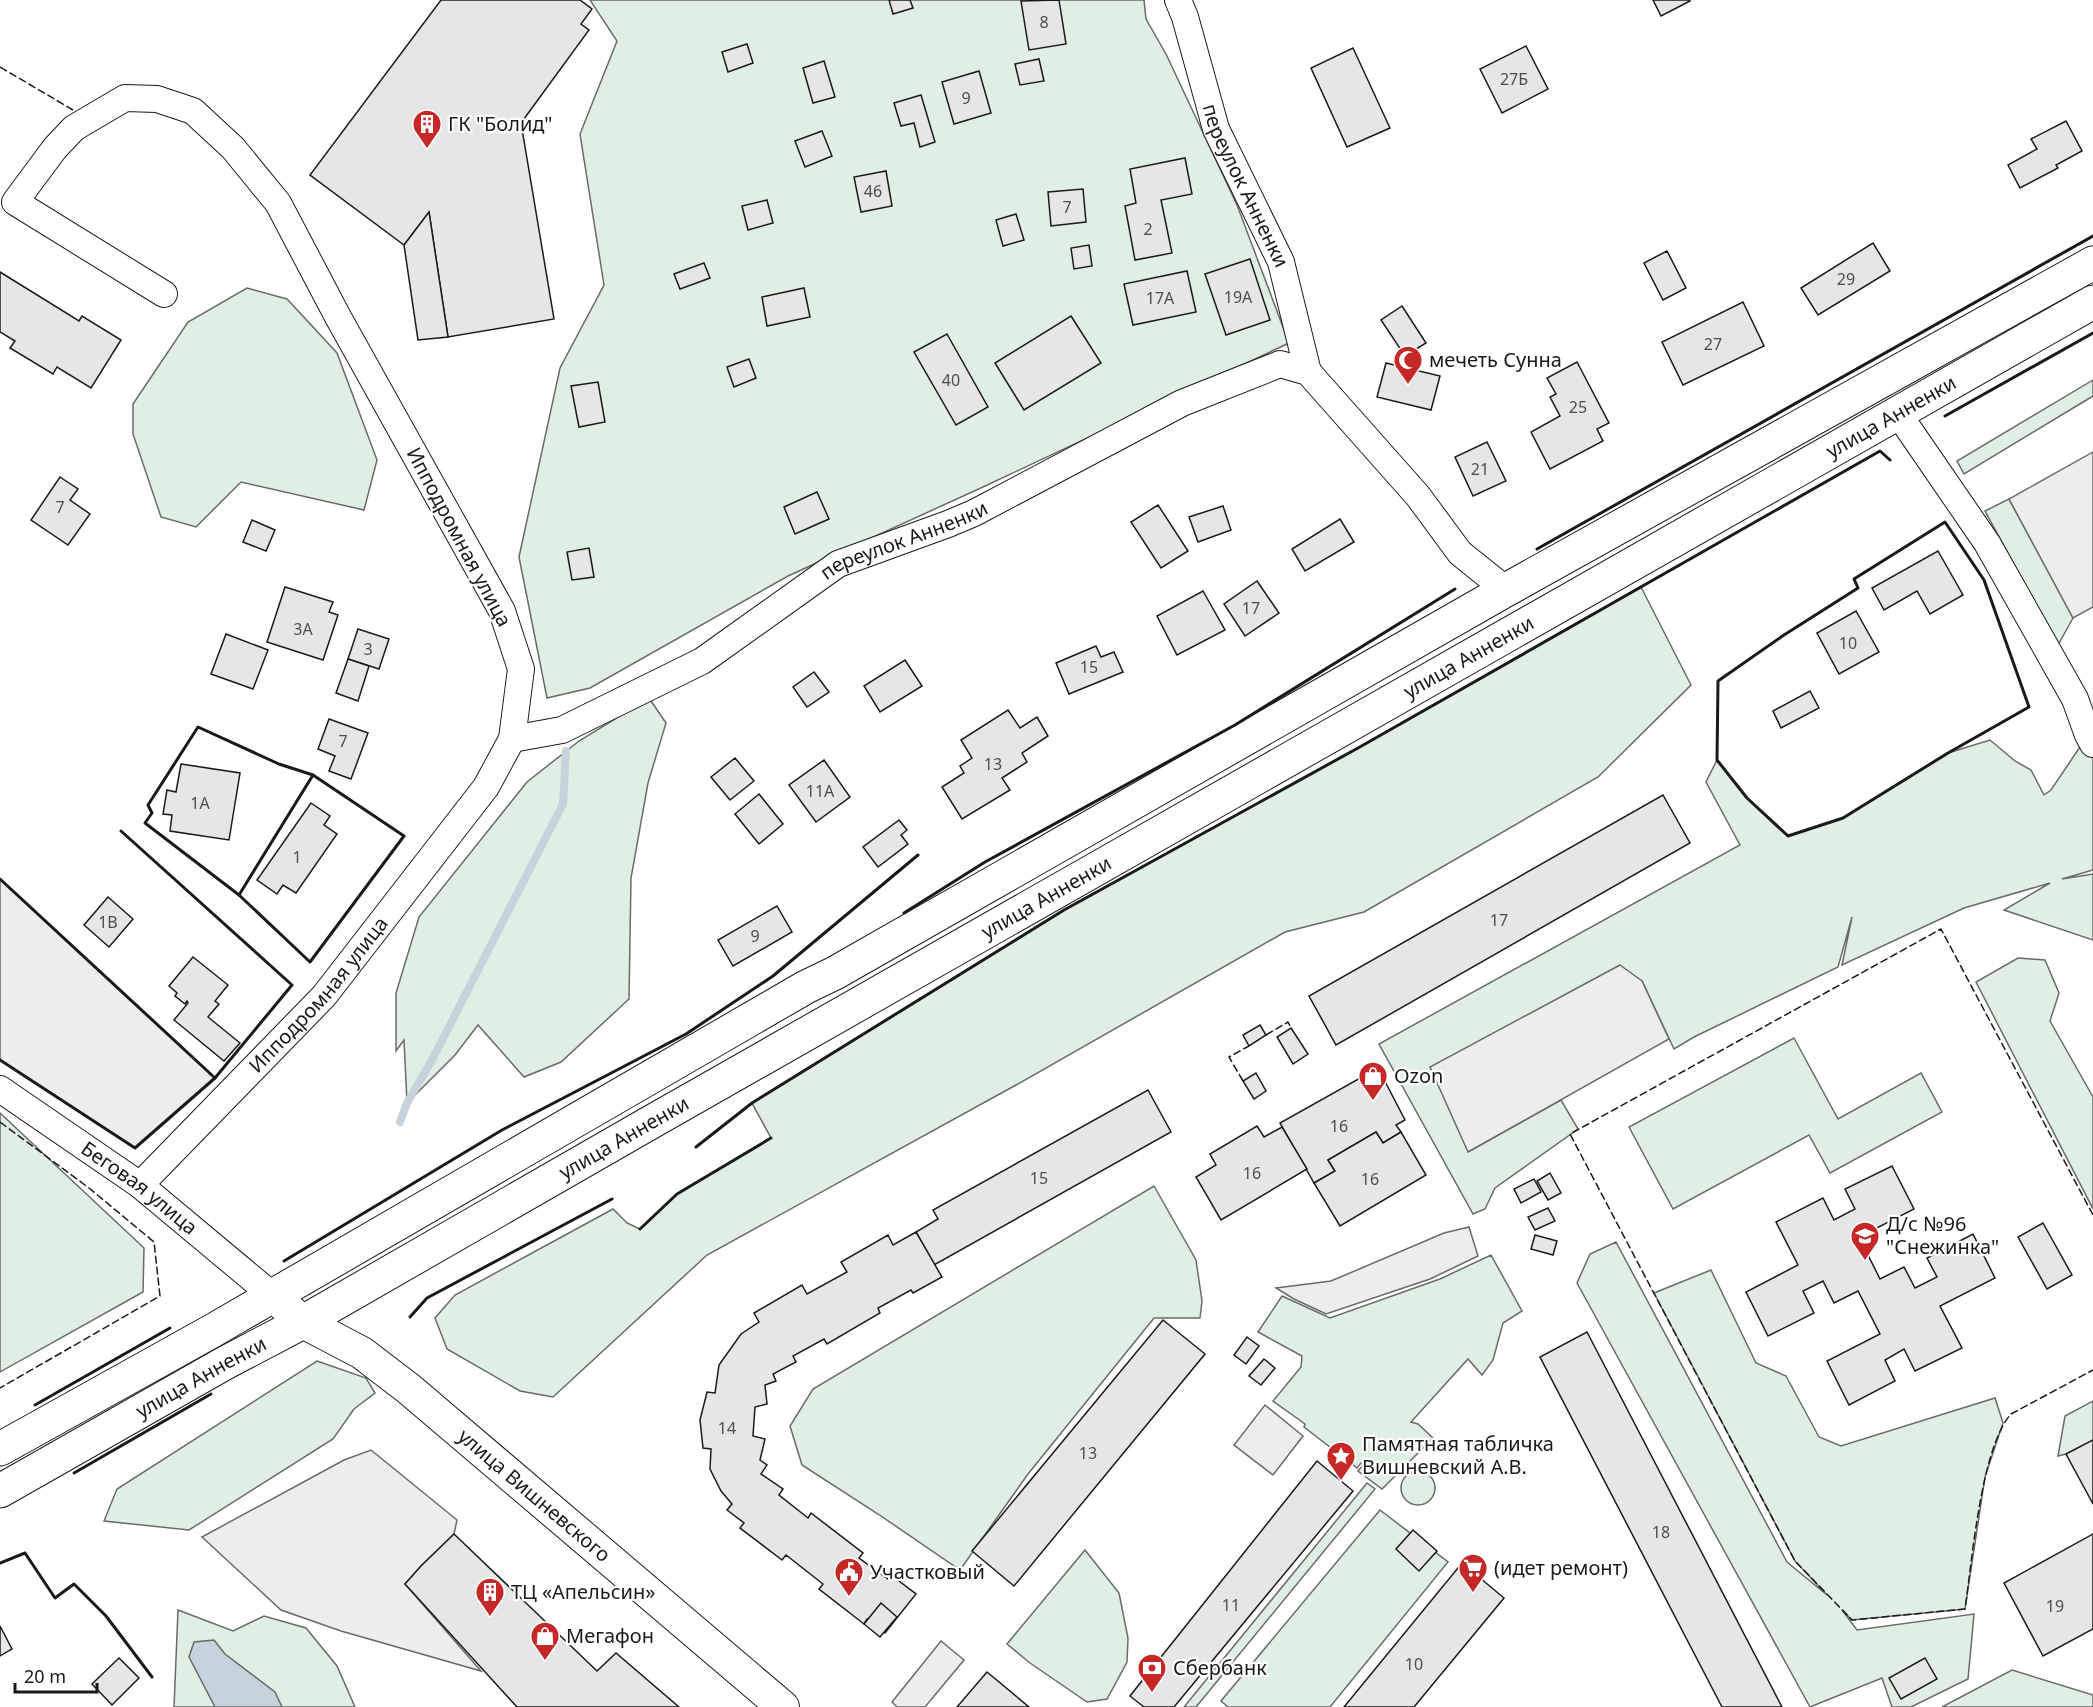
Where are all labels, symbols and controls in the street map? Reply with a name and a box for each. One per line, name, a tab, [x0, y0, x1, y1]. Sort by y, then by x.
house number: 8	[1039, 11, 1049, 33]
house number: 27Б	[1500, 68, 1528, 90]
house number: 9	[961, 87, 971, 109]
street label: переулок Анненки	[1197, 101, 1296, 272]
building icon: ГК "Болид"	[411, 108, 443, 150]
place label: ГК "Болид"	[448, 110, 552, 137]
house number: 46	[864, 180, 882, 202]
house number: 7	[1062, 196, 1072, 218]
house number: 2	[1143, 218, 1153, 240]
house number: 29	[1837, 268, 1855, 290]
house number: 19А	[1224, 286, 1253, 308]
house number: 17А	[1146, 287, 1175, 309]
house number: 27	[1704, 333, 1722, 355]
mosque icon: мечеть Сунна	[1392, 344, 1424, 386]
place label: мечеть Сунна	[1429, 346, 1562, 373]
house number: 40	[942, 369, 960, 391]
street label: улица Анненки	[1821, 369, 1961, 464]
house number: 25	[1569, 396, 1587, 418]
street label: Ипподромная улица	[401, 442, 518, 631]
house number: 21	[1471, 458, 1489, 480]
street label: переулок Анненки	[814, 494, 992, 586]
house number: 7	[55, 496, 65, 518]
house number: 17	[1242, 597, 1260, 619]
street label: улица Анненки	[1398, 609, 1538, 704]
house number: 3А	[293, 618, 313, 640]
house number: 10	[1839, 632, 1857, 654]
house number: 3	[363, 638, 373, 660]
house number: 15	[1080, 656, 1098, 678]
house number: 7	[338, 730, 348, 752]
house number: 13	[984, 753, 1002, 775]
house number: 11А	[806, 780, 835, 802]
house number: 1А	[190, 792, 210, 814]
house number: 1	[292, 846, 302, 868]
street label: улица Анненки	[976, 849, 1116, 945]
house number: 17	[1490, 909, 1508, 931]
house number: 1В	[98, 911, 118, 933]
street label: Ипподромная улица	[242, 911, 394, 1079]
house number: 9	[750, 925, 760, 947]
shop icon: Ozon	[1357, 1060, 1389, 1102]
place label: Ozon	[1394, 1062, 1443, 1089]
street label: улица Анненки	[554, 1089, 694, 1185]
house number: 16	[1330, 1115, 1348, 1137]
street label: Беговая улица	[76, 1135, 204, 1241]
house number: 16	[1243, 1162, 1261, 1184]
house number: 15	[1030, 1167, 1048, 1189]
house number: 16	[1361, 1168, 1379, 1190]
place label: Д/с №96 "Снежинка"	[1886, 1210, 1999, 1260]
school or university icon: Д/с №96 "Снежинка"	[1849, 1220, 1881, 1262]
street label: улица Анненки	[131, 1330, 271, 1424]
house number: 14	[718, 1417, 736, 1439]
street label: улица Вишневского	[453, 1423, 617, 1568]
place label: Памятная табличка Вишневский А.В.	[1362, 1430, 1554, 1480]
place icon: Памятная табличка Вишневский А.В.	[1325, 1440, 1357, 1482]
house number: 13	[1079, 1442, 1097, 1464]
house number: 18	[1652, 1521, 1670, 1543]
supermarket icon: (идет ремонт)	[1457, 1552, 1489, 1594]
place label: (идет ремонт)	[1494, 1554, 1628, 1581]
public building icon: Участковый	[833, 1556, 865, 1598]
place label: Участковый	[870, 1558, 985, 1585]
building icon: ТЦ «Апельсин»	[474, 1576, 506, 1618]
place label: ТЦ «Апельсин»	[511, 1578, 655, 1605]
house number: 11	[1222, 1594, 1240, 1616]
house number: 19	[2046, 1595, 2064, 1617]
shop icon: Мегафон	[529, 1620, 561, 1662]
place label: Мегафон	[566, 1622, 654, 1649]
bank icon: Сбербанк	[1136, 1652, 1168, 1694]
house number: 10	[1405, 1653, 1423, 1675]
place label: Сбербанк	[1173, 1654, 1267, 1681]
scale bar	[15, 1656, 98, 1694]
text: 20 m	[24, 1664, 66, 1688]

